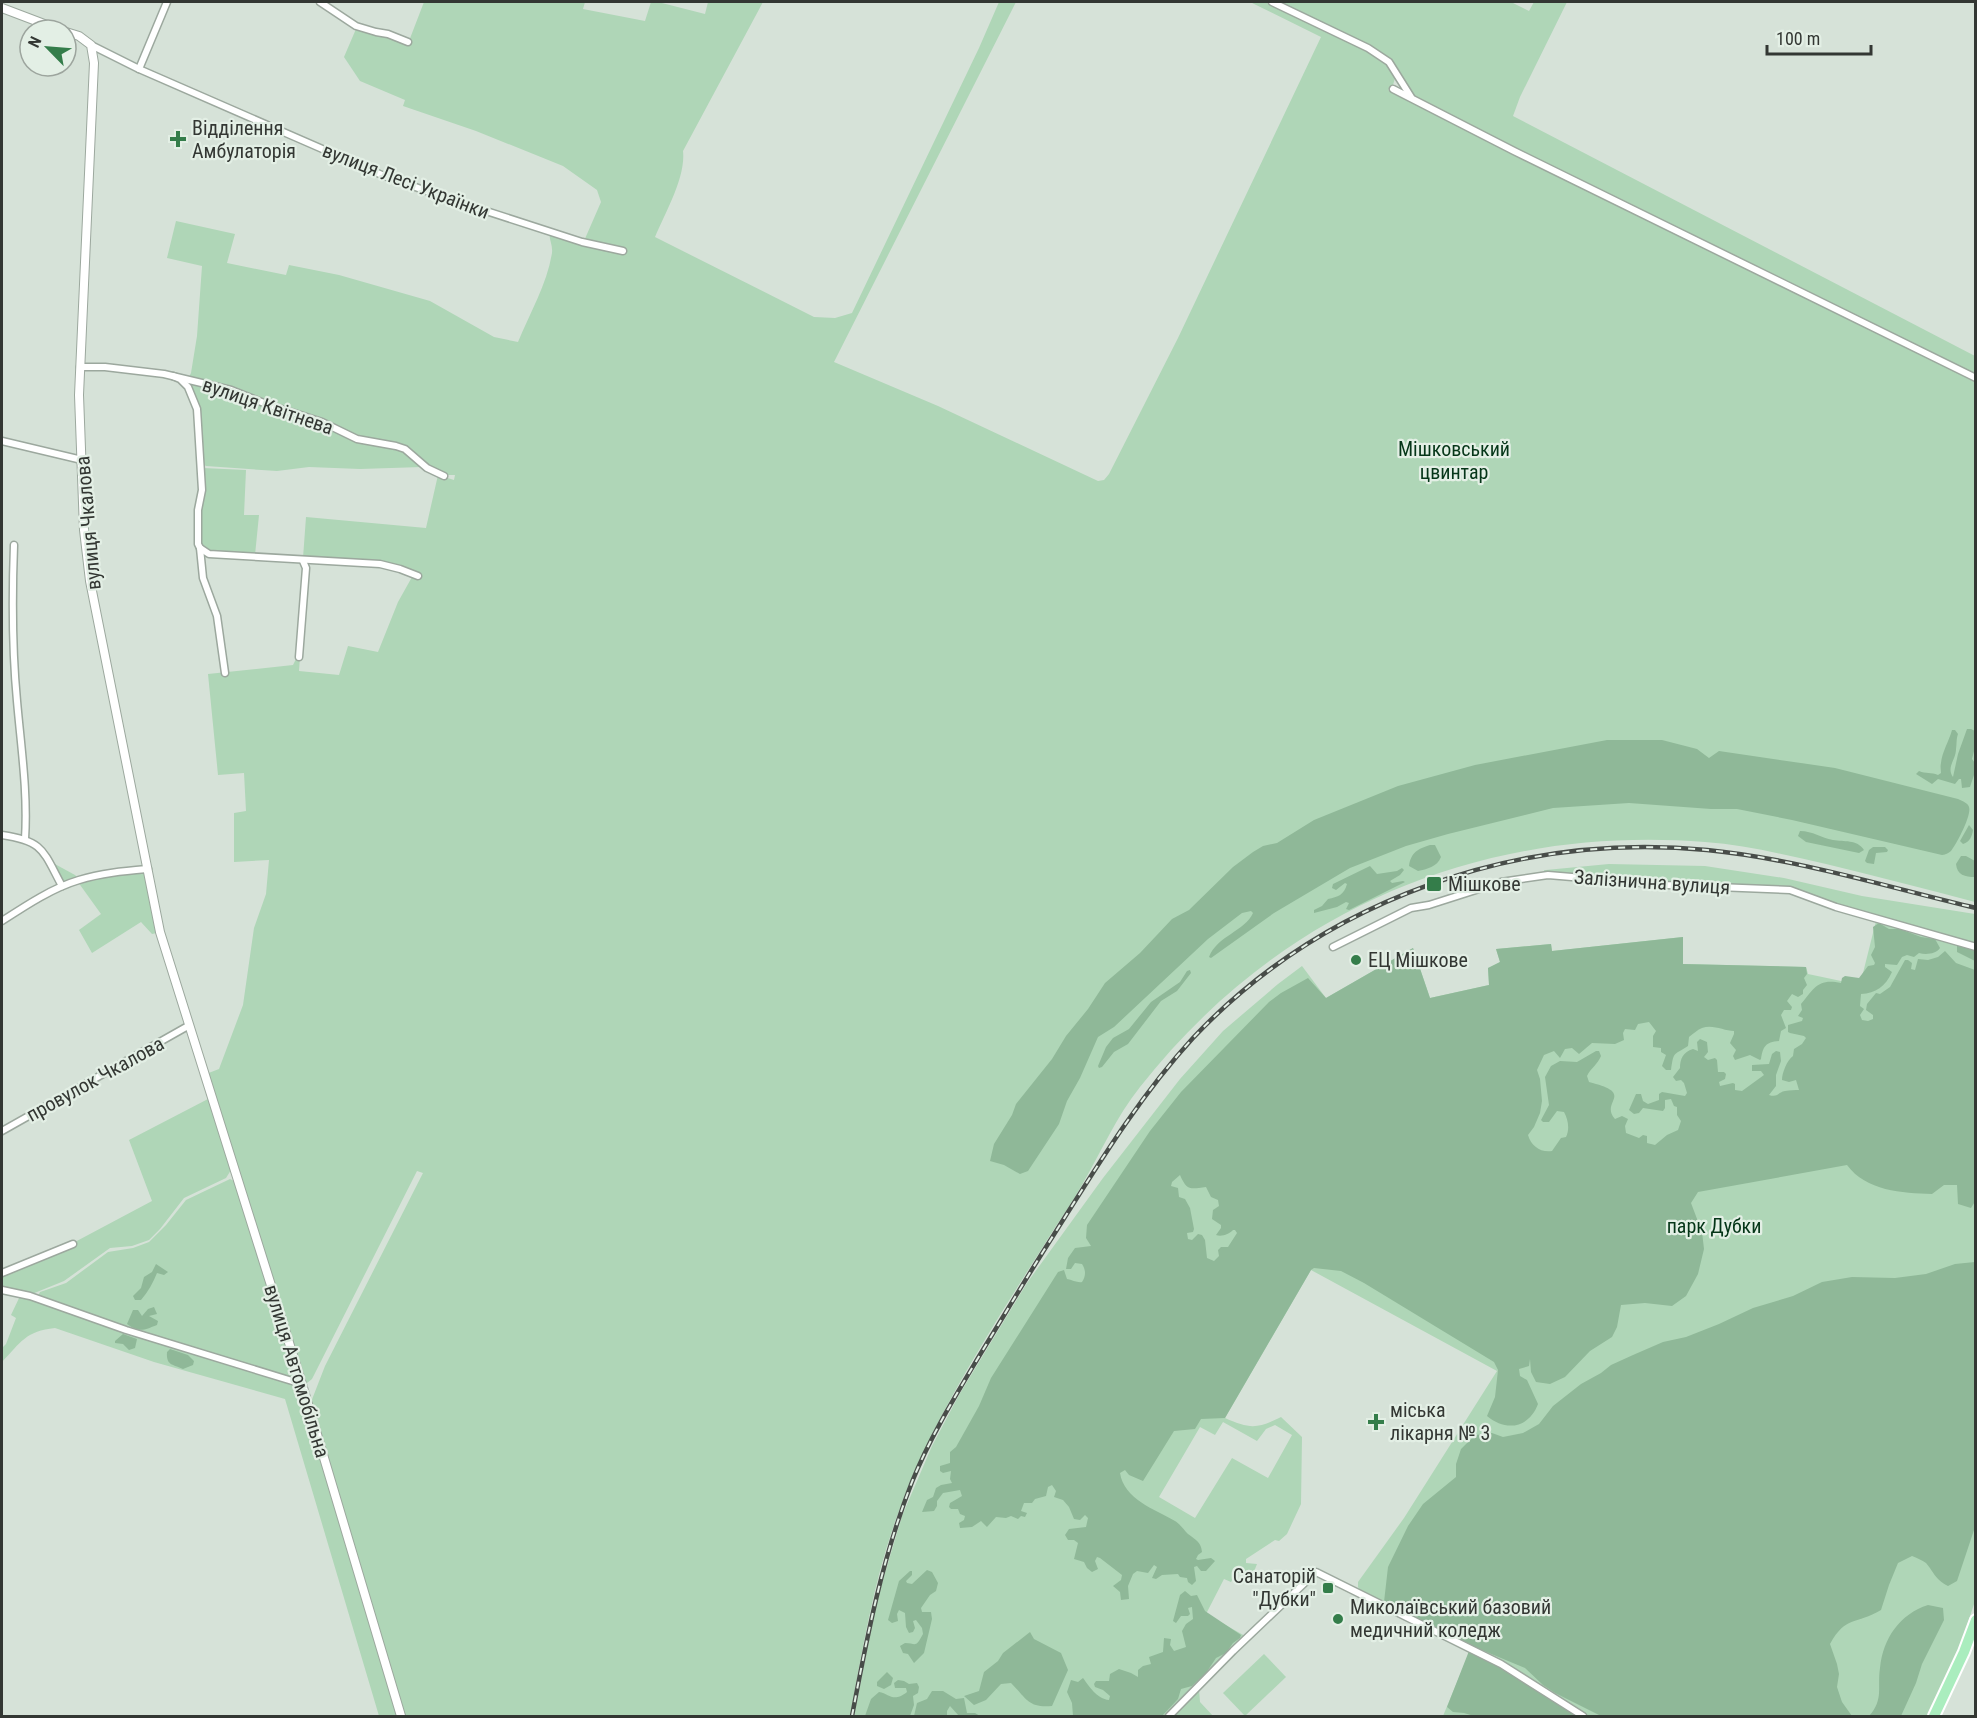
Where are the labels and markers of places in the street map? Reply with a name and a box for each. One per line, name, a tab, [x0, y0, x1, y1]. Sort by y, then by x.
place label: Відділення Амбулаторія	[192, 116, 296, 163]
marker: Відділення Амбулаторія	[169, 130, 187, 148]
place label: Мішкове	[1448, 872, 1521, 896]
marker: Мішкове	[1425, 875, 1443, 893]
place label: ЕЦ Мішкове	[1368, 948, 1468, 972]
marker: ЕЦ Мішкове	[1349, 953, 1363, 967]
place label: міська лікарня № 3	[1390, 1398, 1490, 1445]
marker: міська лікарня № 3	[1367, 1413, 1385, 1431]
place label: Санаторій "Дубки"	[1233, 1564, 1316, 1611]
marker: Санаторій "Дубки"	[1321, 1581, 1335, 1595]
place label: Миколаївський базовий медичний коледж	[1350, 1595, 1551, 1642]
marker: Миколаївський базовий медичний коледж	[1331, 1612, 1345, 1626]

